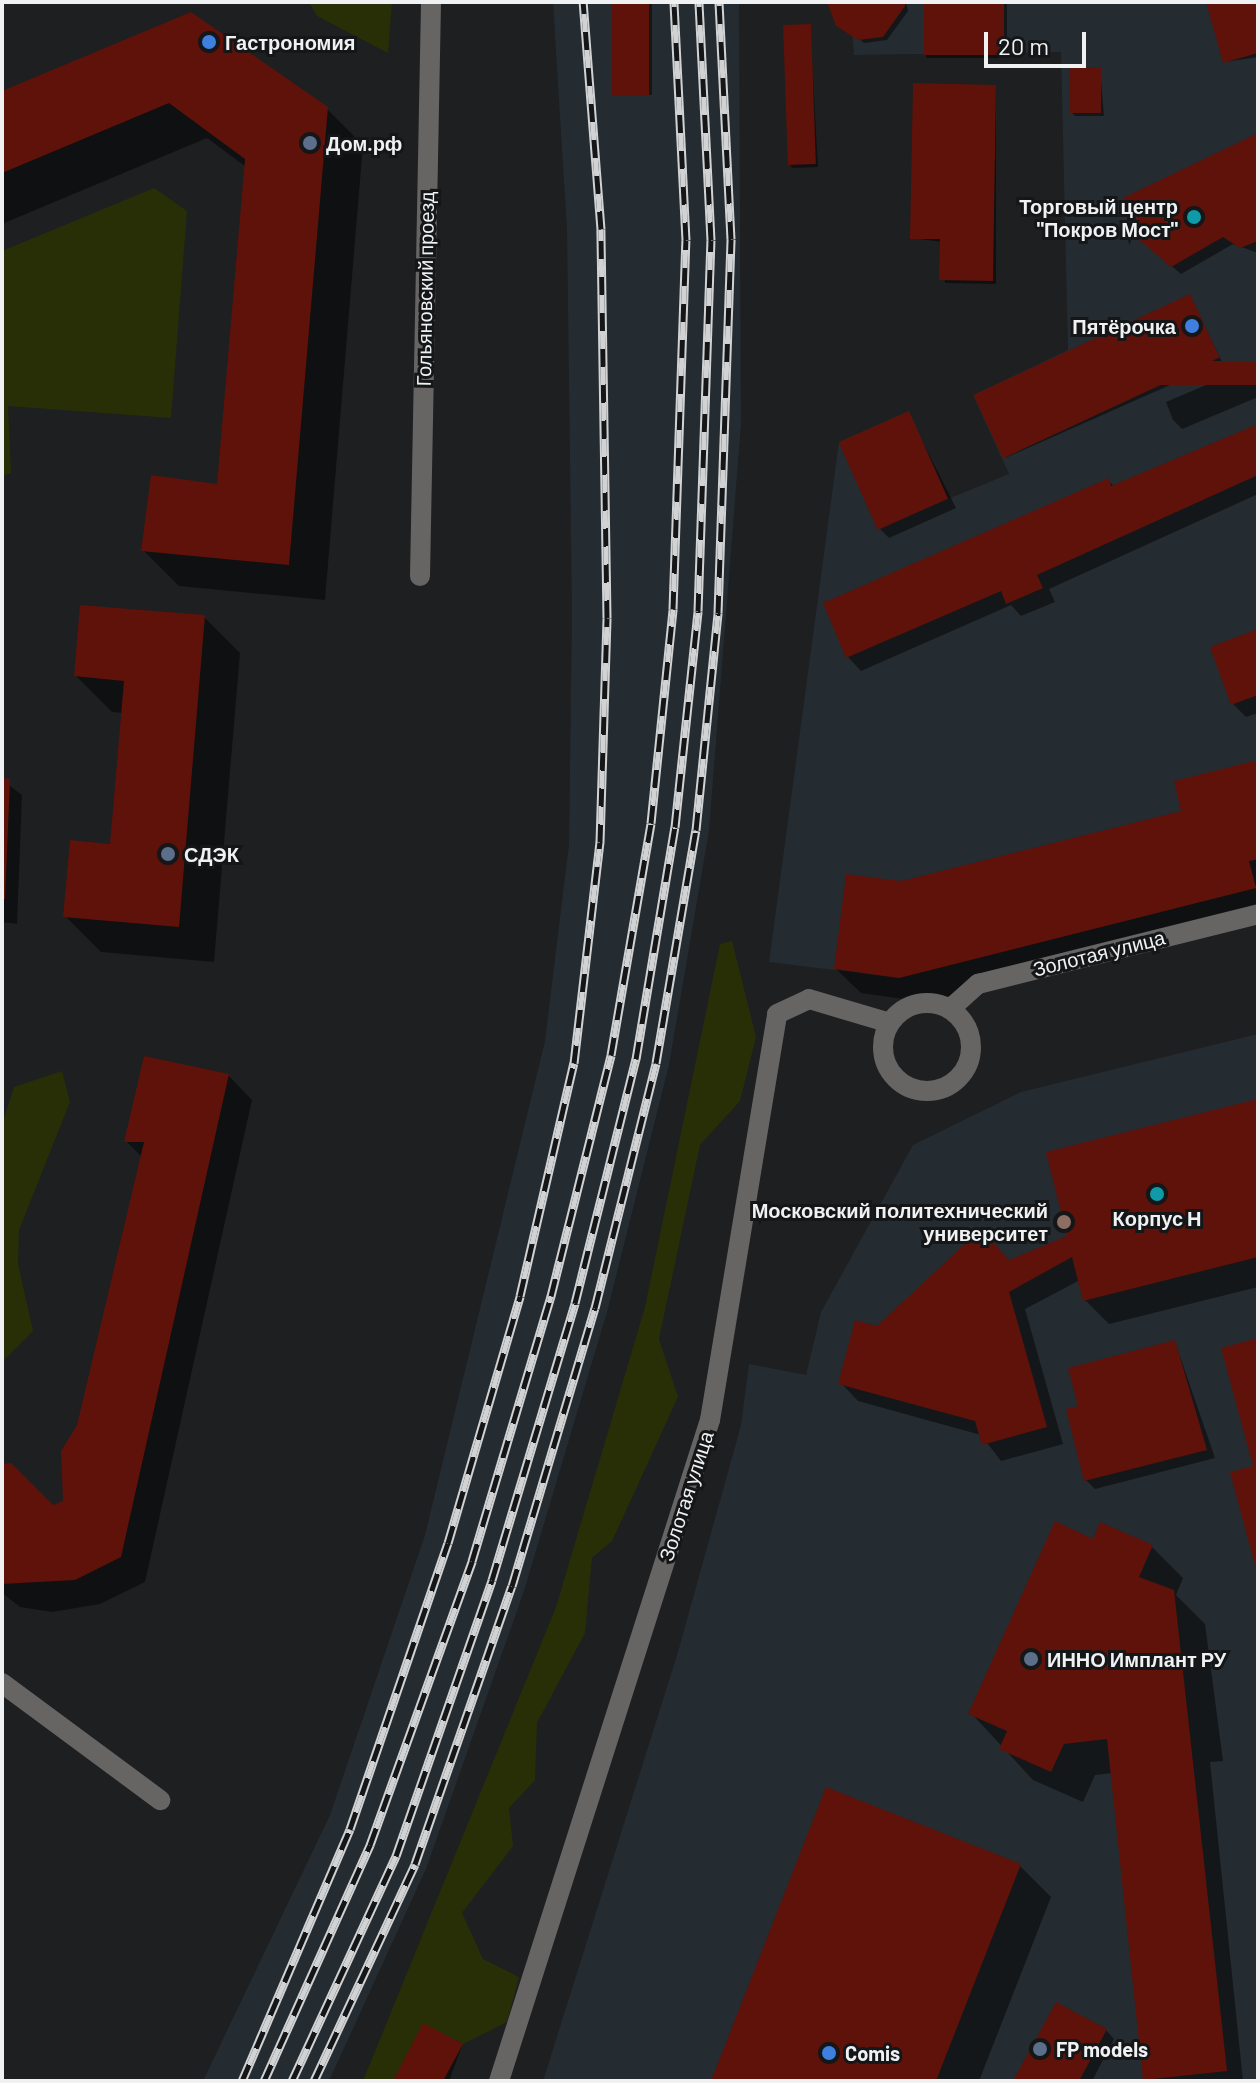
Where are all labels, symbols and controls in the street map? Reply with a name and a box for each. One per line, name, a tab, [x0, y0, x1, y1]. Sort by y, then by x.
scale bar	[988, 16, 1090, 66]
place label: Гастрономия	[225, 30, 355, 54]
text: 20 m	[998, 31, 1049, 60]
marker: Гастрономия	[200, 33, 218, 51]
place label: Дом.рф	[326, 131, 402, 155]
marker: Дом.рф	[301, 134, 319, 152]
street label: Гольяновский проезд	[411, 191, 439, 387]
place label: Торговый центр "Покров Мост"	[1019, 194, 1178, 241]
marker: Торговый центр "Покров Мост"	[1185, 208, 1203, 226]
place label: Пятёрочка	[1072, 314, 1176, 338]
marker: Пятёрочка	[1183, 317, 1201, 335]
place label: СДЭК	[184, 842, 239, 866]
marker: СДЭК	[159, 845, 177, 863]
street label: Золотая улица	[1030, 925, 1168, 981]
marker: Корпус Н	[1148, 1185, 1166, 1203]
place label: Московский политехнический университет	[752, 1198, 1048, 1245]
place label: Корпус Н	[1113, 1206, 1201, 1230]
marker: Московский политехнический университет	[1055, 1213, 1073, 1231]
street label: Золотая улица	[654, 1428, 718, 1564]
place label: ИННО Имплант РУ	[1047, 1647, 1226, 1671]
marker: ИННО Имплант РУ	[1022, 1650, 1040, 1668]
place label: FP models	[1056, 2037, 1148, 2061]
marker: FP models	[1031, 2040, 1049, 2058]
place label: Comis	[845, 2041, 900, 2065]
marker: Comis	[820, 2044, 838, 2062]

